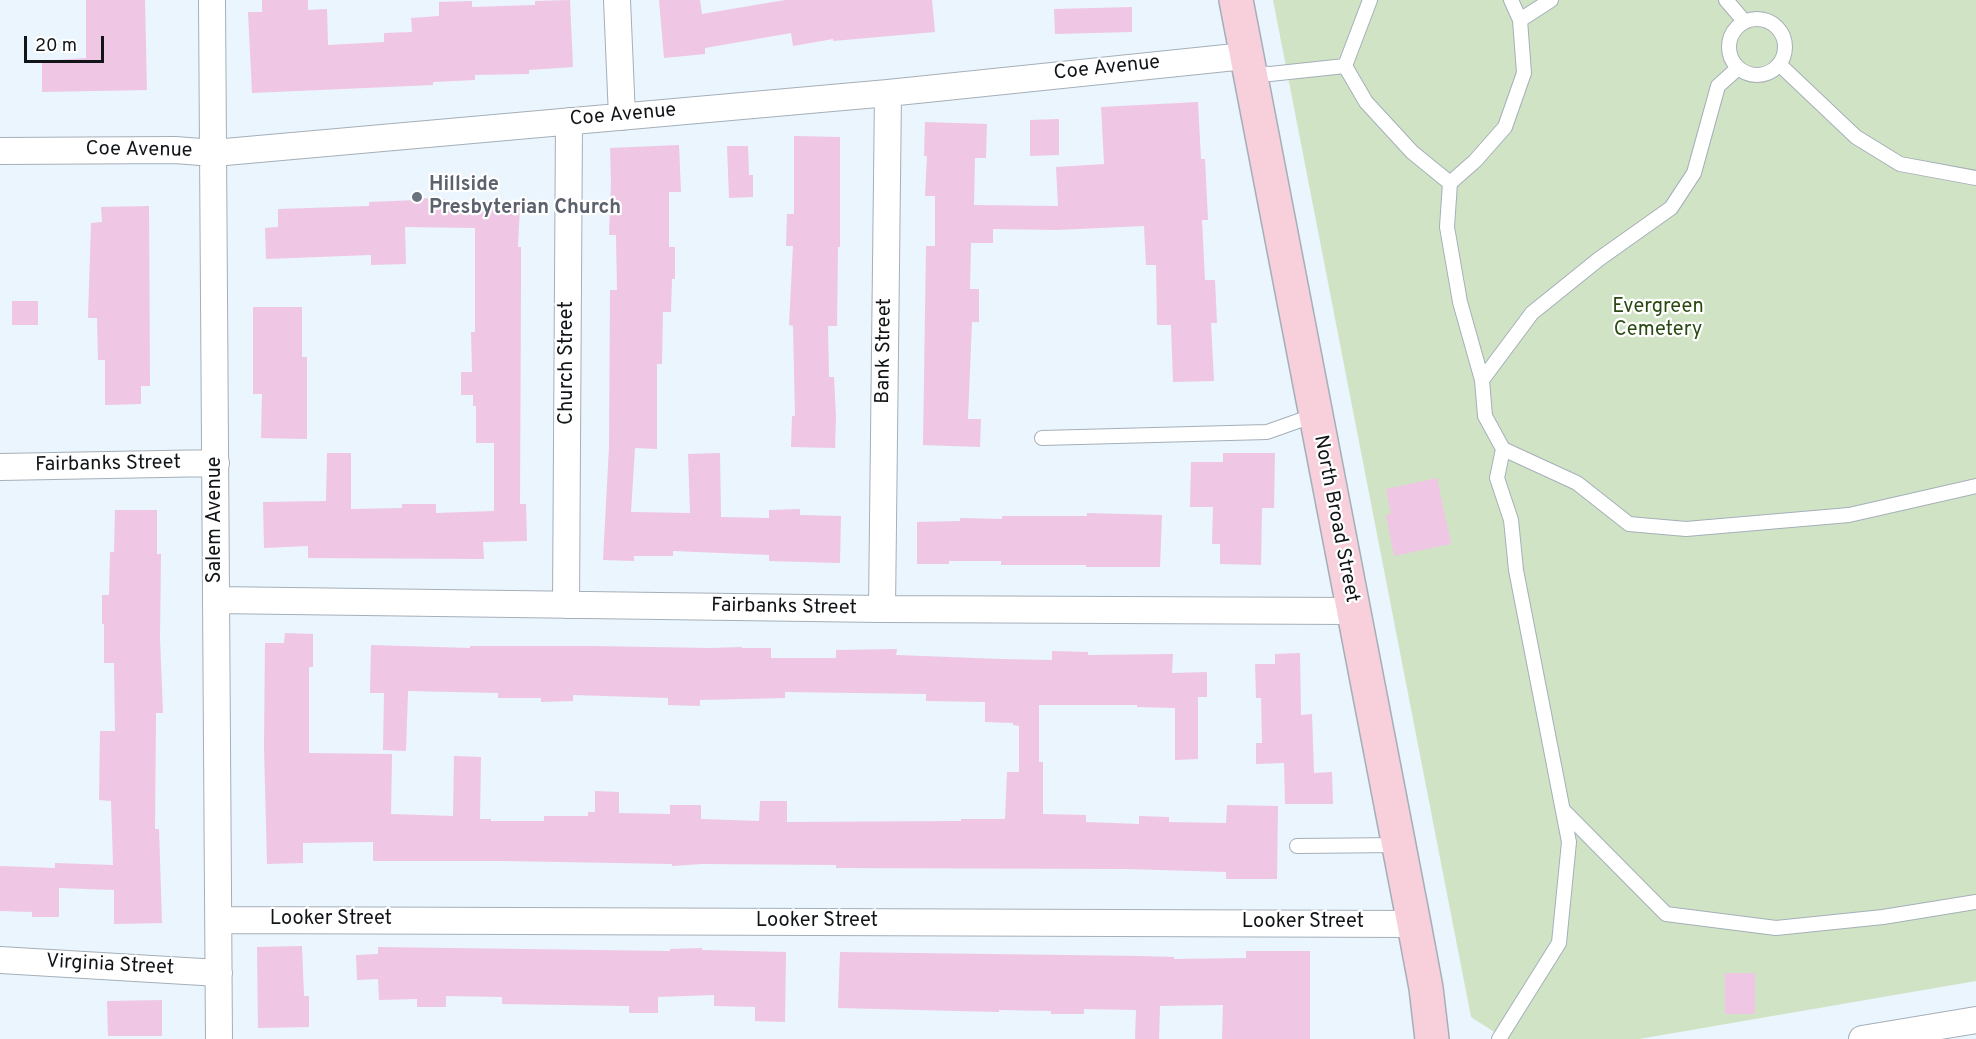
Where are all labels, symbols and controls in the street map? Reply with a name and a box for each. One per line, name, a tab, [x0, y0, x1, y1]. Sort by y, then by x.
scale bar	[27, 24, 106, 62]
text: 20 m	[35, 35, 77, 58]
street label: Coe Avenue	[1053, 51, 1161, 87]
street label: Coe Avenue	[569, 99, 677, 133]
street label: Coe Avenue	[85, 138, 193, 164]
place label: Hillside Presbyterian Church	[429, 174, 621, 221]
marker: Hillside Presbyterian Church	[410, 190, 424, 204]
park label: Evergreen Cemetery	[1612, 296, 1704, 343]
street label: Bank Street	[872, 298, 898, 404]
street label: Church Street	[556, 301, 580, 425]
street label: North Broad Street	[1307, 433, 1363, 605]
street label: Fairbanks Street	[35, 452, 181, 478]
street label: Salem Avenue	[204, 456, 228, 584]
street label: Fairbanks Street	[711, 595, 857, 621]
street label: Looker Street	[270, 908, 392, 932]
street label: Looker Street	[756, 910, 878, 934]
street label: Looker Street	[1242, 911, 1364, 935]
street label: Virginia Street	[45, 951, 175, 981]

